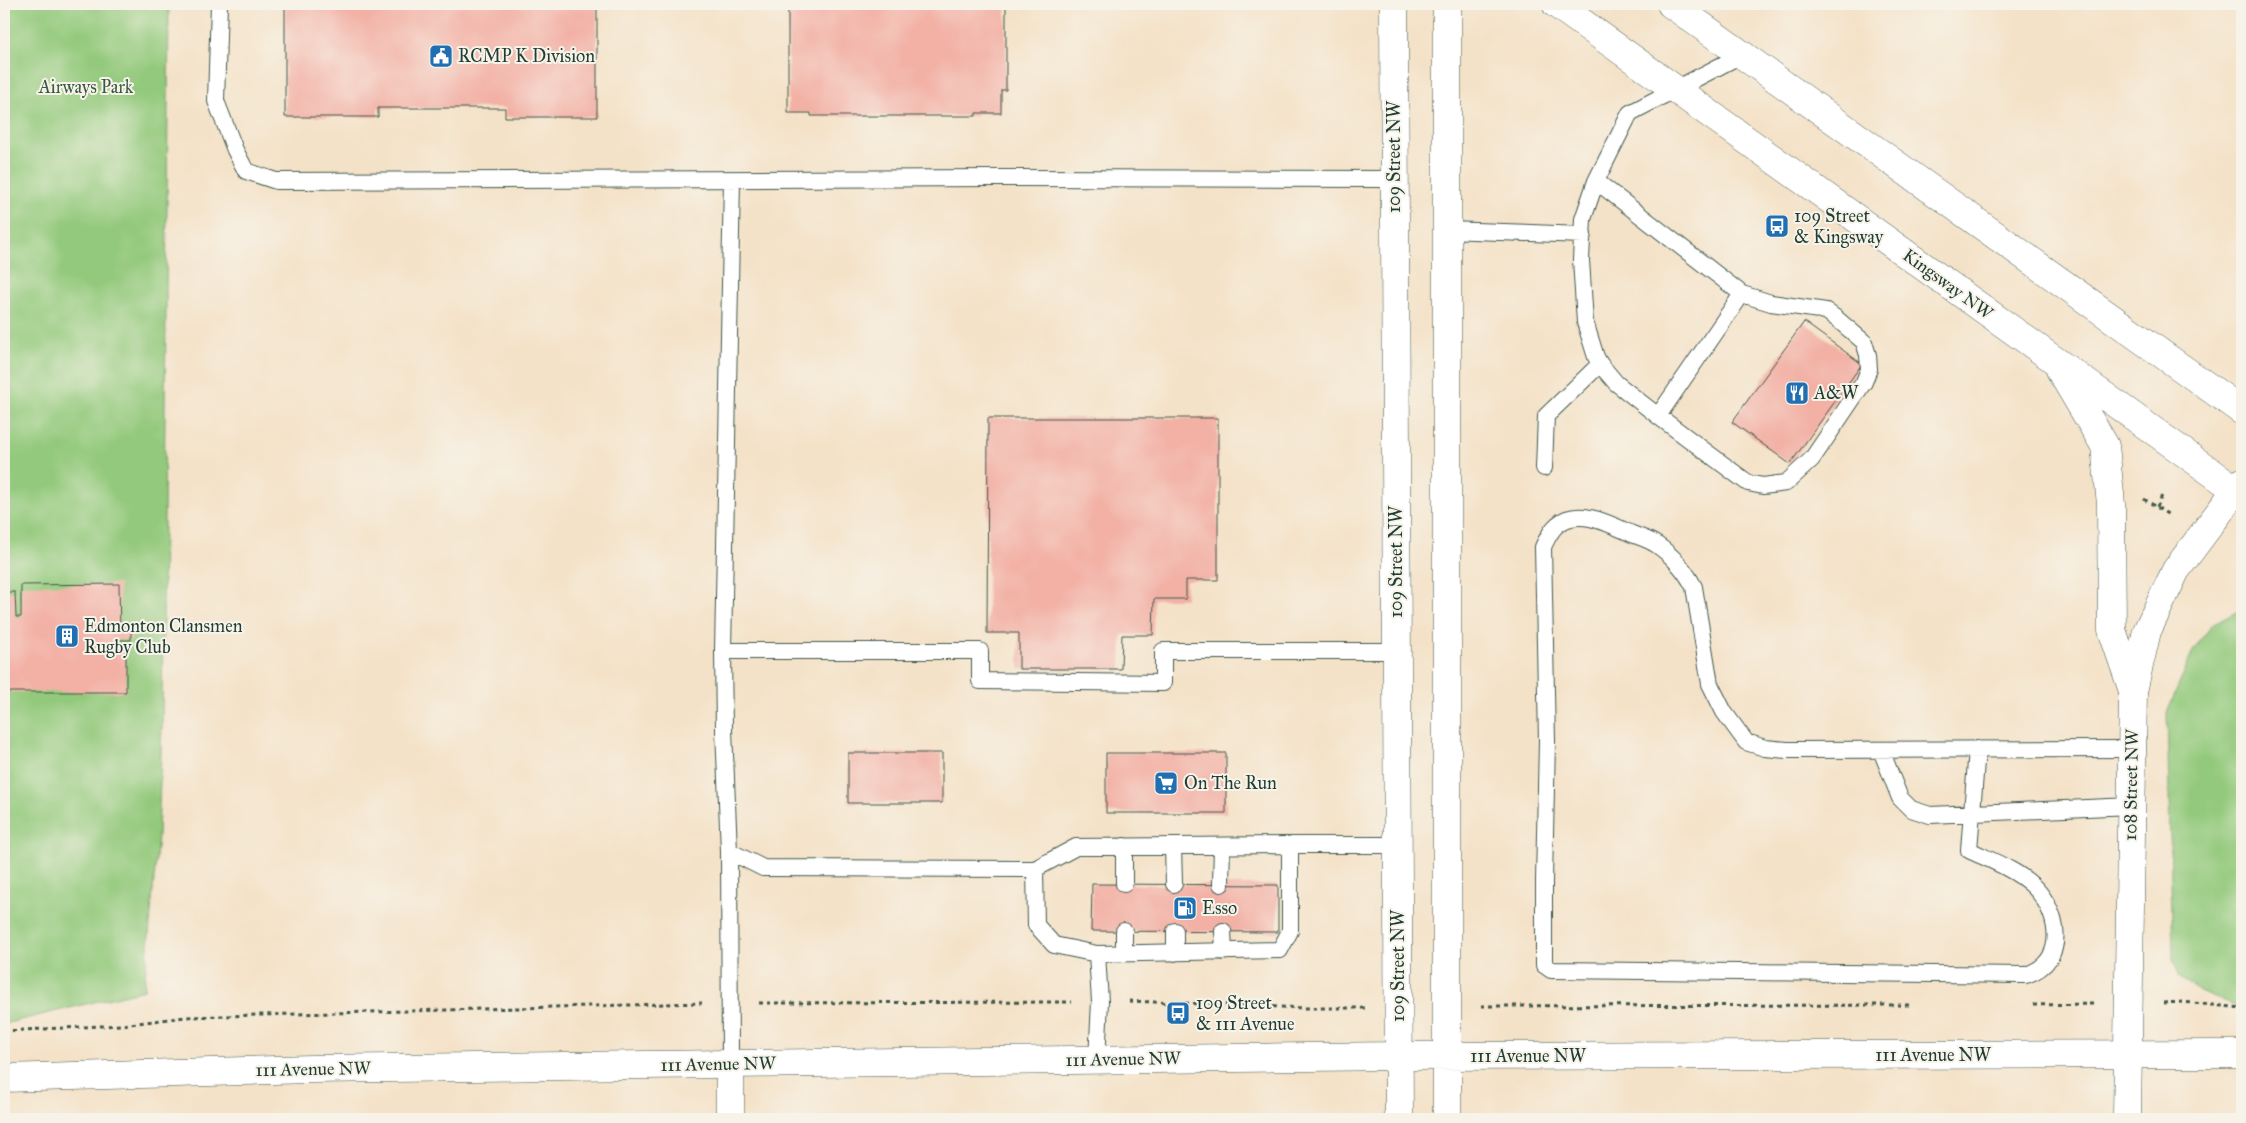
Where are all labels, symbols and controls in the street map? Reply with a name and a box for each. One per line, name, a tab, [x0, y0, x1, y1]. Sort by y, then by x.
public building icon: RCMP K Division	[428, 43, 454, 69]
place label: RCMP K Division	[458, 45, 595, 67]
park label: Airways Park	[38, 76, 134, 98]
street label: 109 Street NW	[1383, 100, 1405, 213]
place label: 109 Street & Kingsway	[1794, 205, 1884, 249]
bus stop icon: 109 Street & Kingsway	[1764, 213, 1790, 239]
street label: Kingsway NW	[1898, 244, 1998, 325]
restaurant icon: A&W	[1784, 380, 1810, 406]
place label: A&W	[1813, 382, 1859, 404]
street label: 109 Street NW	[1385, 505, 1407, 618]
place label: Edmonton Clansmen Rugby Club	[84, 615, 243, 659]
building icon: Edmonton Clansmen Rugby Club	[54, 623, 80, 649]
street label: 108 Street NW	[2119, 728, 2143, 841]
supermarket icon: On The Run	[1153, 770, 1179, 796]
place label: On The Run	[1184, 772, 1277, 794]
fuel station icon: Esso	[1172, 895, 1198, 921]
place label: Esso	[1202, 897, 1237, 919]
street label: 109 Street NW	[1387, 909, 1409, 1022]
place label: 109 Street & 111 Avenue	[1196, 992, 1294, 1035]
bus stop icon: 109 Street & 111 Avenue	[1165, 1000, 1191, 1026]
street label: 111 Avenue NW	[1875, 1044, 1992, 1066]
street label: 111 Avenue NW	[1470, 1045, 1587, 1067]
street label: 111 Avenue NW	[1065, 1047, 1182, 1071]
street label: 111 Avenue NW	[660, 1052, 777, 1076]
street label: 111 Avenue NW	[255, 1057, 372, 1081]

